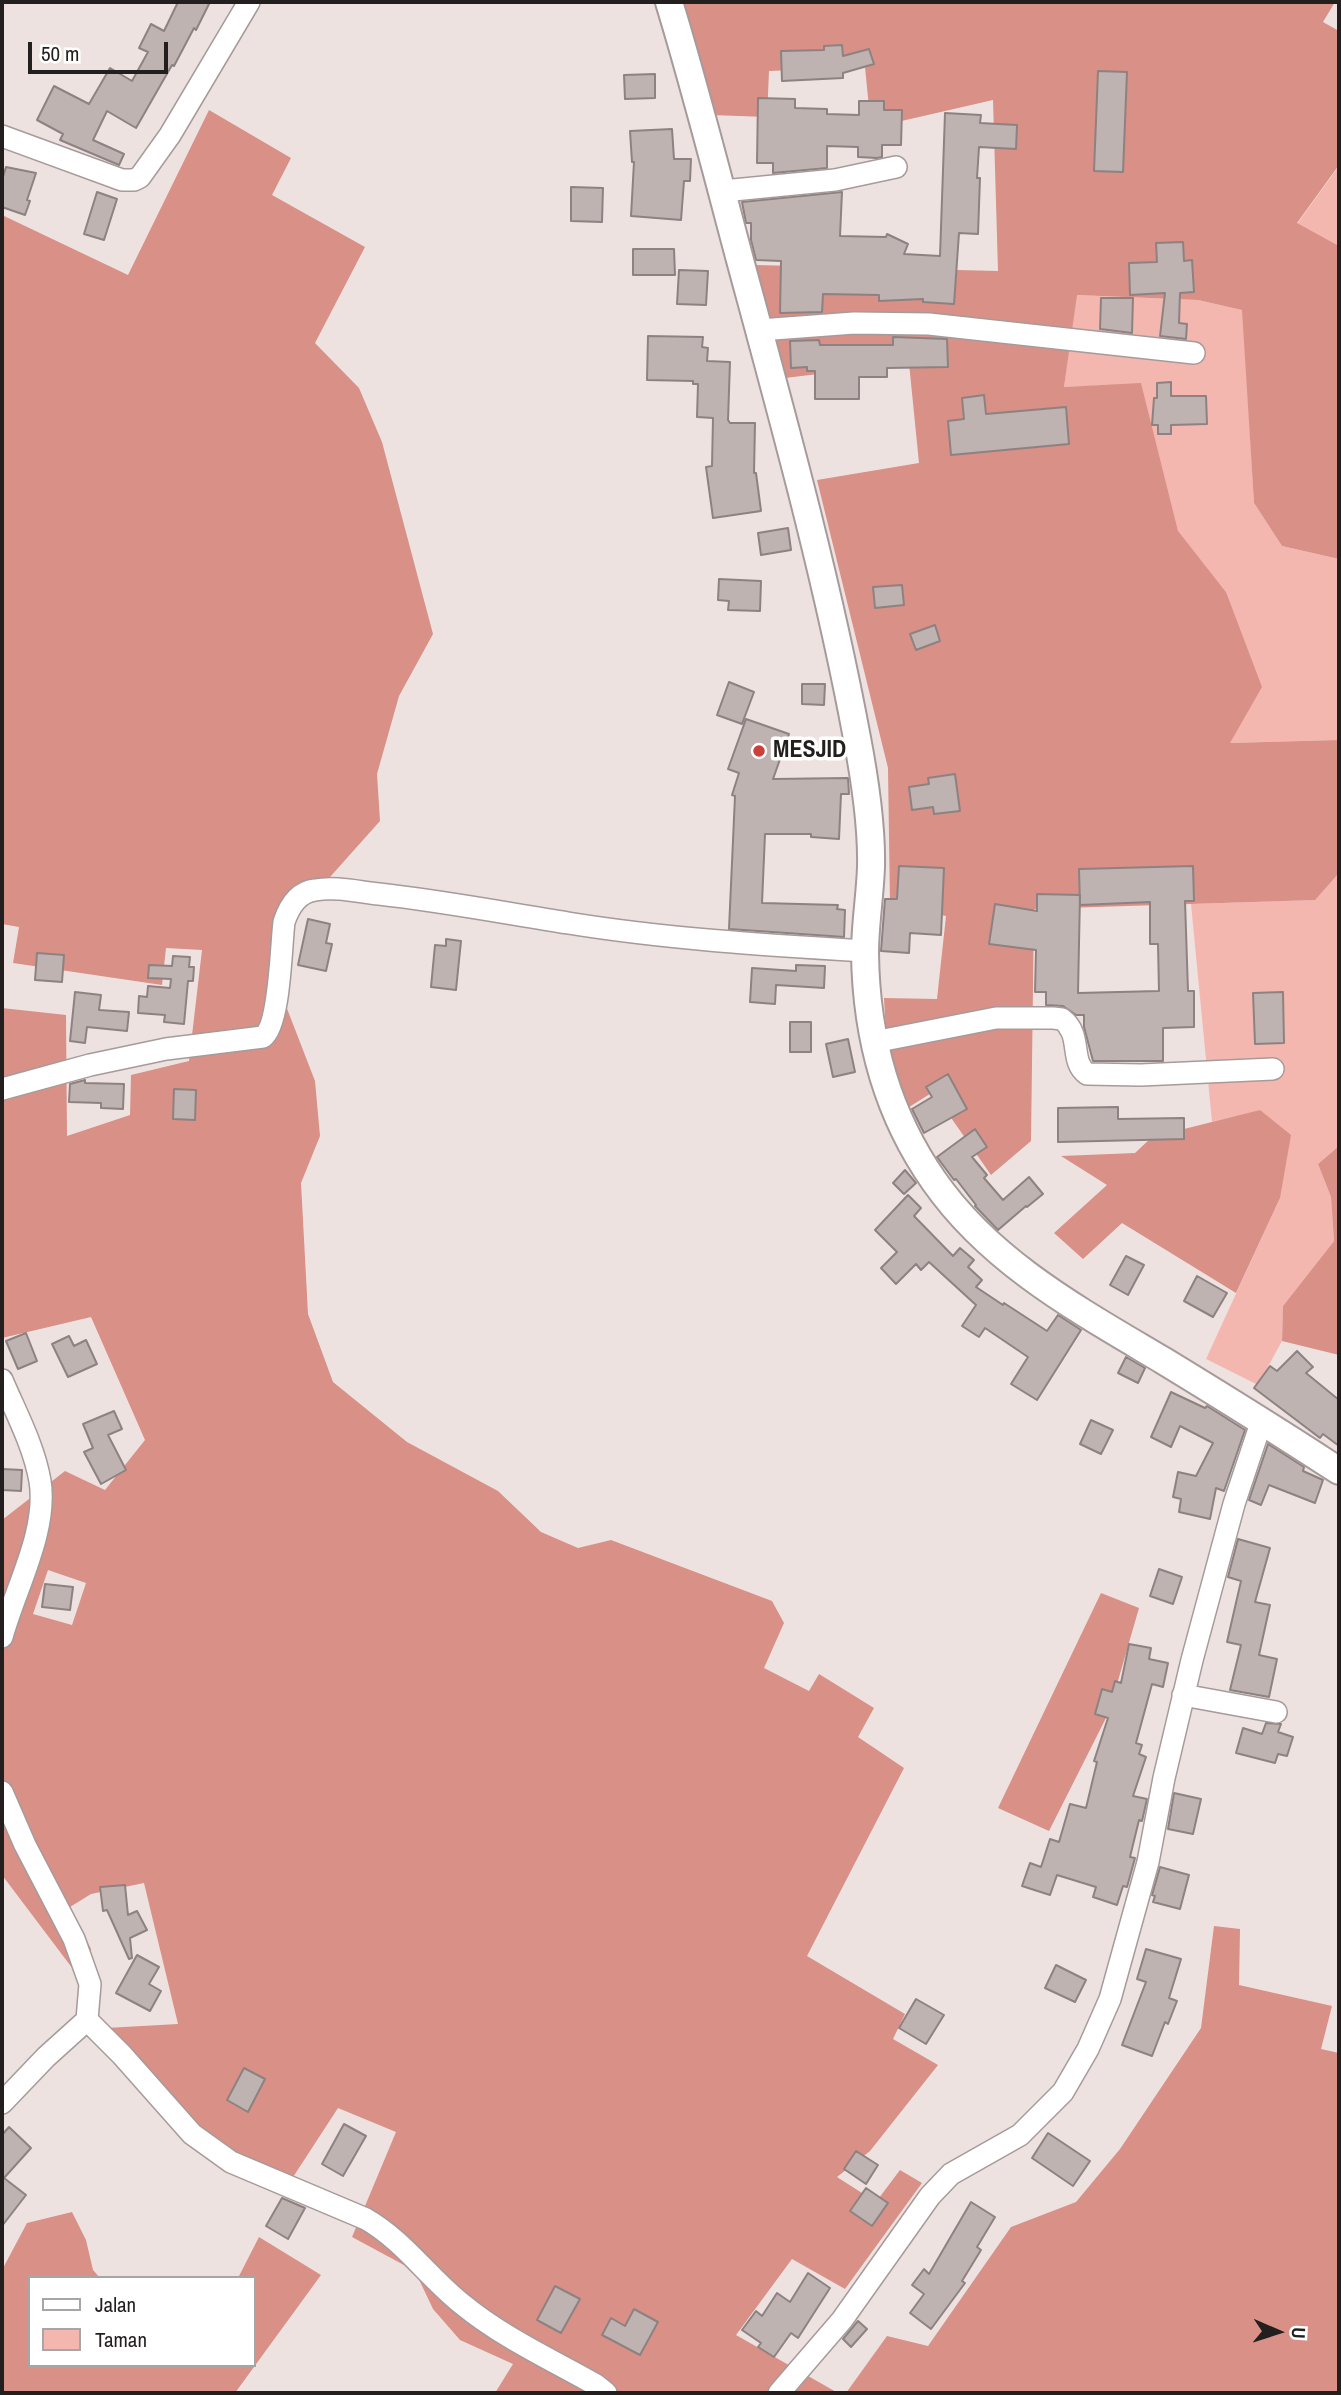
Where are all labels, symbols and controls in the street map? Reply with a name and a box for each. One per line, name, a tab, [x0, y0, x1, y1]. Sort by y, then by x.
scale bar	[32, 28, 172, 72]
text: 50 m	[41, 39, 79, 68]
place label: MESJID	[773, 737, 846, 765]
marker: MESJID	[751, 743, 767, 759]
legend	[28, 2276, 256, 2367]
text: Jalan	[95, 2290, 136, 2319]
north arrow	[1243, 2297, 1313, 2367]
text: Taman	[95, 2325, 147, 2354]
text: U	[1286, 2327, 1312, 2339]

